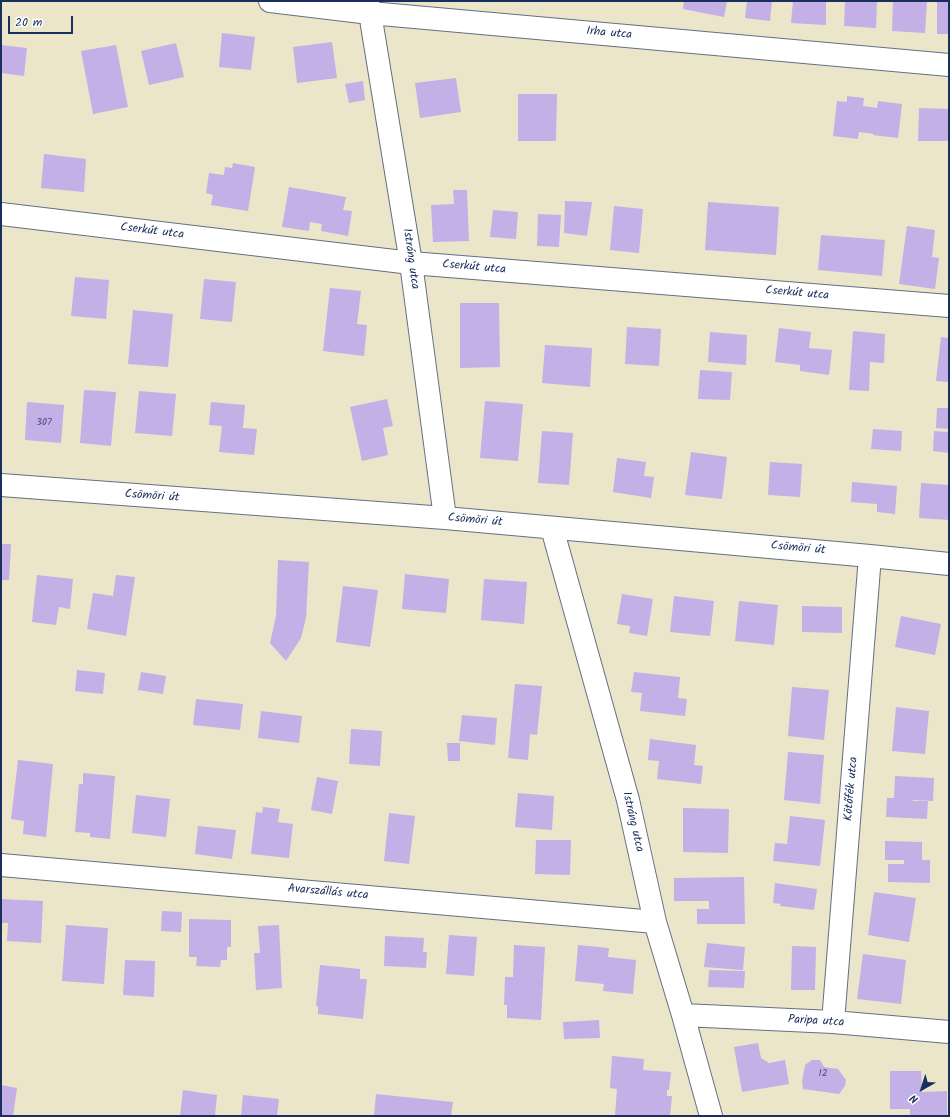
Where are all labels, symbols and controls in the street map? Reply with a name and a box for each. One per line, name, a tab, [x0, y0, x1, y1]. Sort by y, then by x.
scale bar	[10, 8, 75, 34]
text: 20 m	[15, 13, 42, 32]
street label: Irha utca	[585, 25, 633, 43]
street label: Cserkút utca	[119, 221, 185, 243]
street label: Istráng utca	[399, 228, 421, 290]
street label: Cserkút utca	[442, 258, 506, 278]
street label: Cserkút utca	[765, 284, 829, 304]
house number: 307	[36, 417, 52, 429]
street label: Csömöri út	[124, 488, 180, 506]
street label: Csömöri út	[447, 511, 503, 531]
street label: Csömöri út	[770, 539, 826, 559]
street label: Kötőfék utca	[842, 756, 862, 822]
street label: Istráng utca	[618, 790, 646, 854]
street label: Avarszállás utca	[287, 882, 369, 904]
street label: Paripa utca	[787, 1013, 845, 1031]
house number: 12	[819, 1068, 827, 1080]
north arrow	[902, 1069, 942, 1109]
text: N	[906, 1089, 923, 1108]

